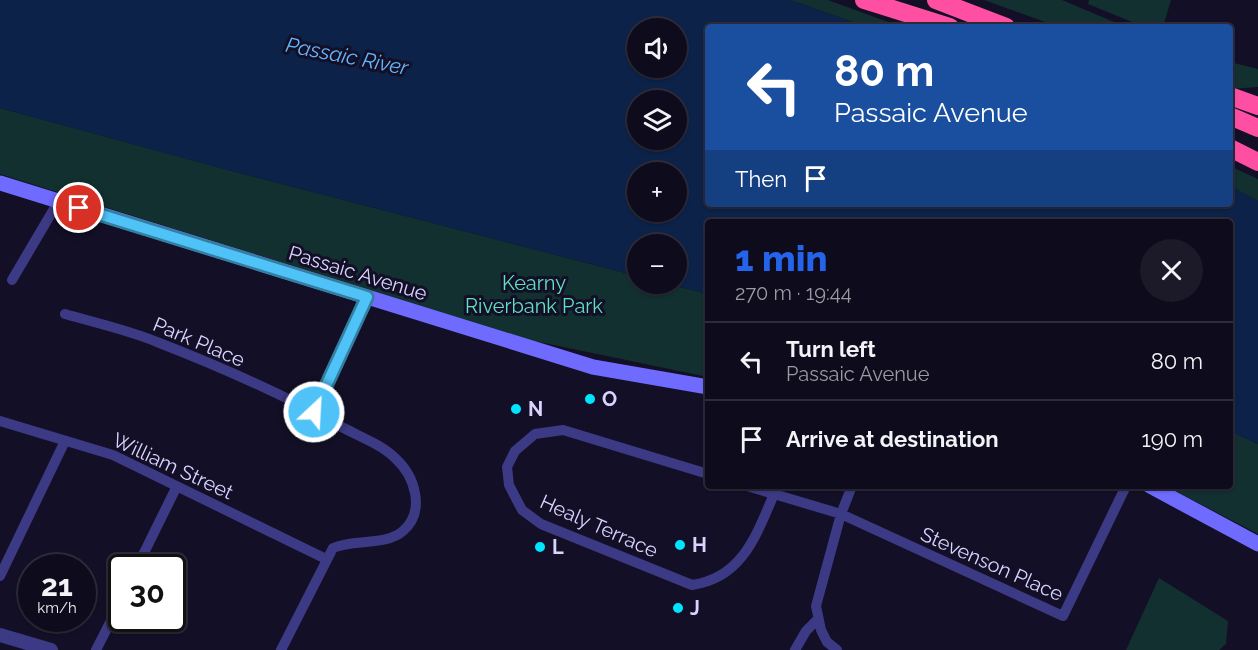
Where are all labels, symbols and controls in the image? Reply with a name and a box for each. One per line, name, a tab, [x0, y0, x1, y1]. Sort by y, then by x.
map controls	[627, 18, 687, 294]
button: sound	[627, 18, 687, 78]
water label: Passaic River	[284, 32, 411, 80]
text: 80 m	[834, 47, 934, 96]
icon: left	[735, 48, 813, 126]
button: layers	[627, 90, 687, 150]
text: Passaic Avenue	[834, 97, 1028, 128]
button: +	[627, 162, 687, 222]
icon: arrive	[799, 162, 832, 195]
text: Then	[735, 166, 787, 192]
pin	[53, 182, 104, 233]
icon: arrive	[62, 191, 95, 224]
button: −	[627, 234, 687, 294]
text: 1 min	[735, 237, 827, 279]
button: close	[1140, 239, 1203, 302]
street label: Passaic Avenue	[286, 241, 430, 306]
park label: Kearny Riverbank Park	[465, 271, 603, 318]
text: 270 m · 19:44	[735, 281, 852, 305]
street label: Park Place	[150, 312, 249, 372]
text: Turn left	[786, 336, 876, 362]
icon: left	[735, 345, 768, 378]
text: 80 m	[1151, 348, 1203, 374]
text: Passaic Avenue	[786, 362, 929, 386]
position arrow	[282, 380, 346, 444]
place label: O	[602, 387, 617, 411]
marker: O	[583, 392, 597, 406]
place label: N	[528, 397, 543, 421]
marker: N	[509, 402, 523, 416]
icon: arrive	[735, 423, 768, 456]
text: Arrive at destination	[786, 426, 999, 452]
text: 190 m	[1141, 426, 1203, 452]
street label: William Street	[109, 428, 237, 505]
street label: Healy Terrace	[536, 489, 662, 563]
street label: Stevenson Place	[917, 522, 1067, 606]
place label: H	[692, 533, 707, 557]
place label: L	[552, 535, 564, 559]
marker: H	[673, 538, 687, 552]
marker: L	[533, 540, 547, 554]
speed limit sign: 30	[108, 554, 186, 632]
text: 21	[41, 568, 73, 603]
place label: J	[690, 596, 700, 620]
text: km/h	[37, 599, 77, 617]
marker: J	[671, 601, 685, 615]

